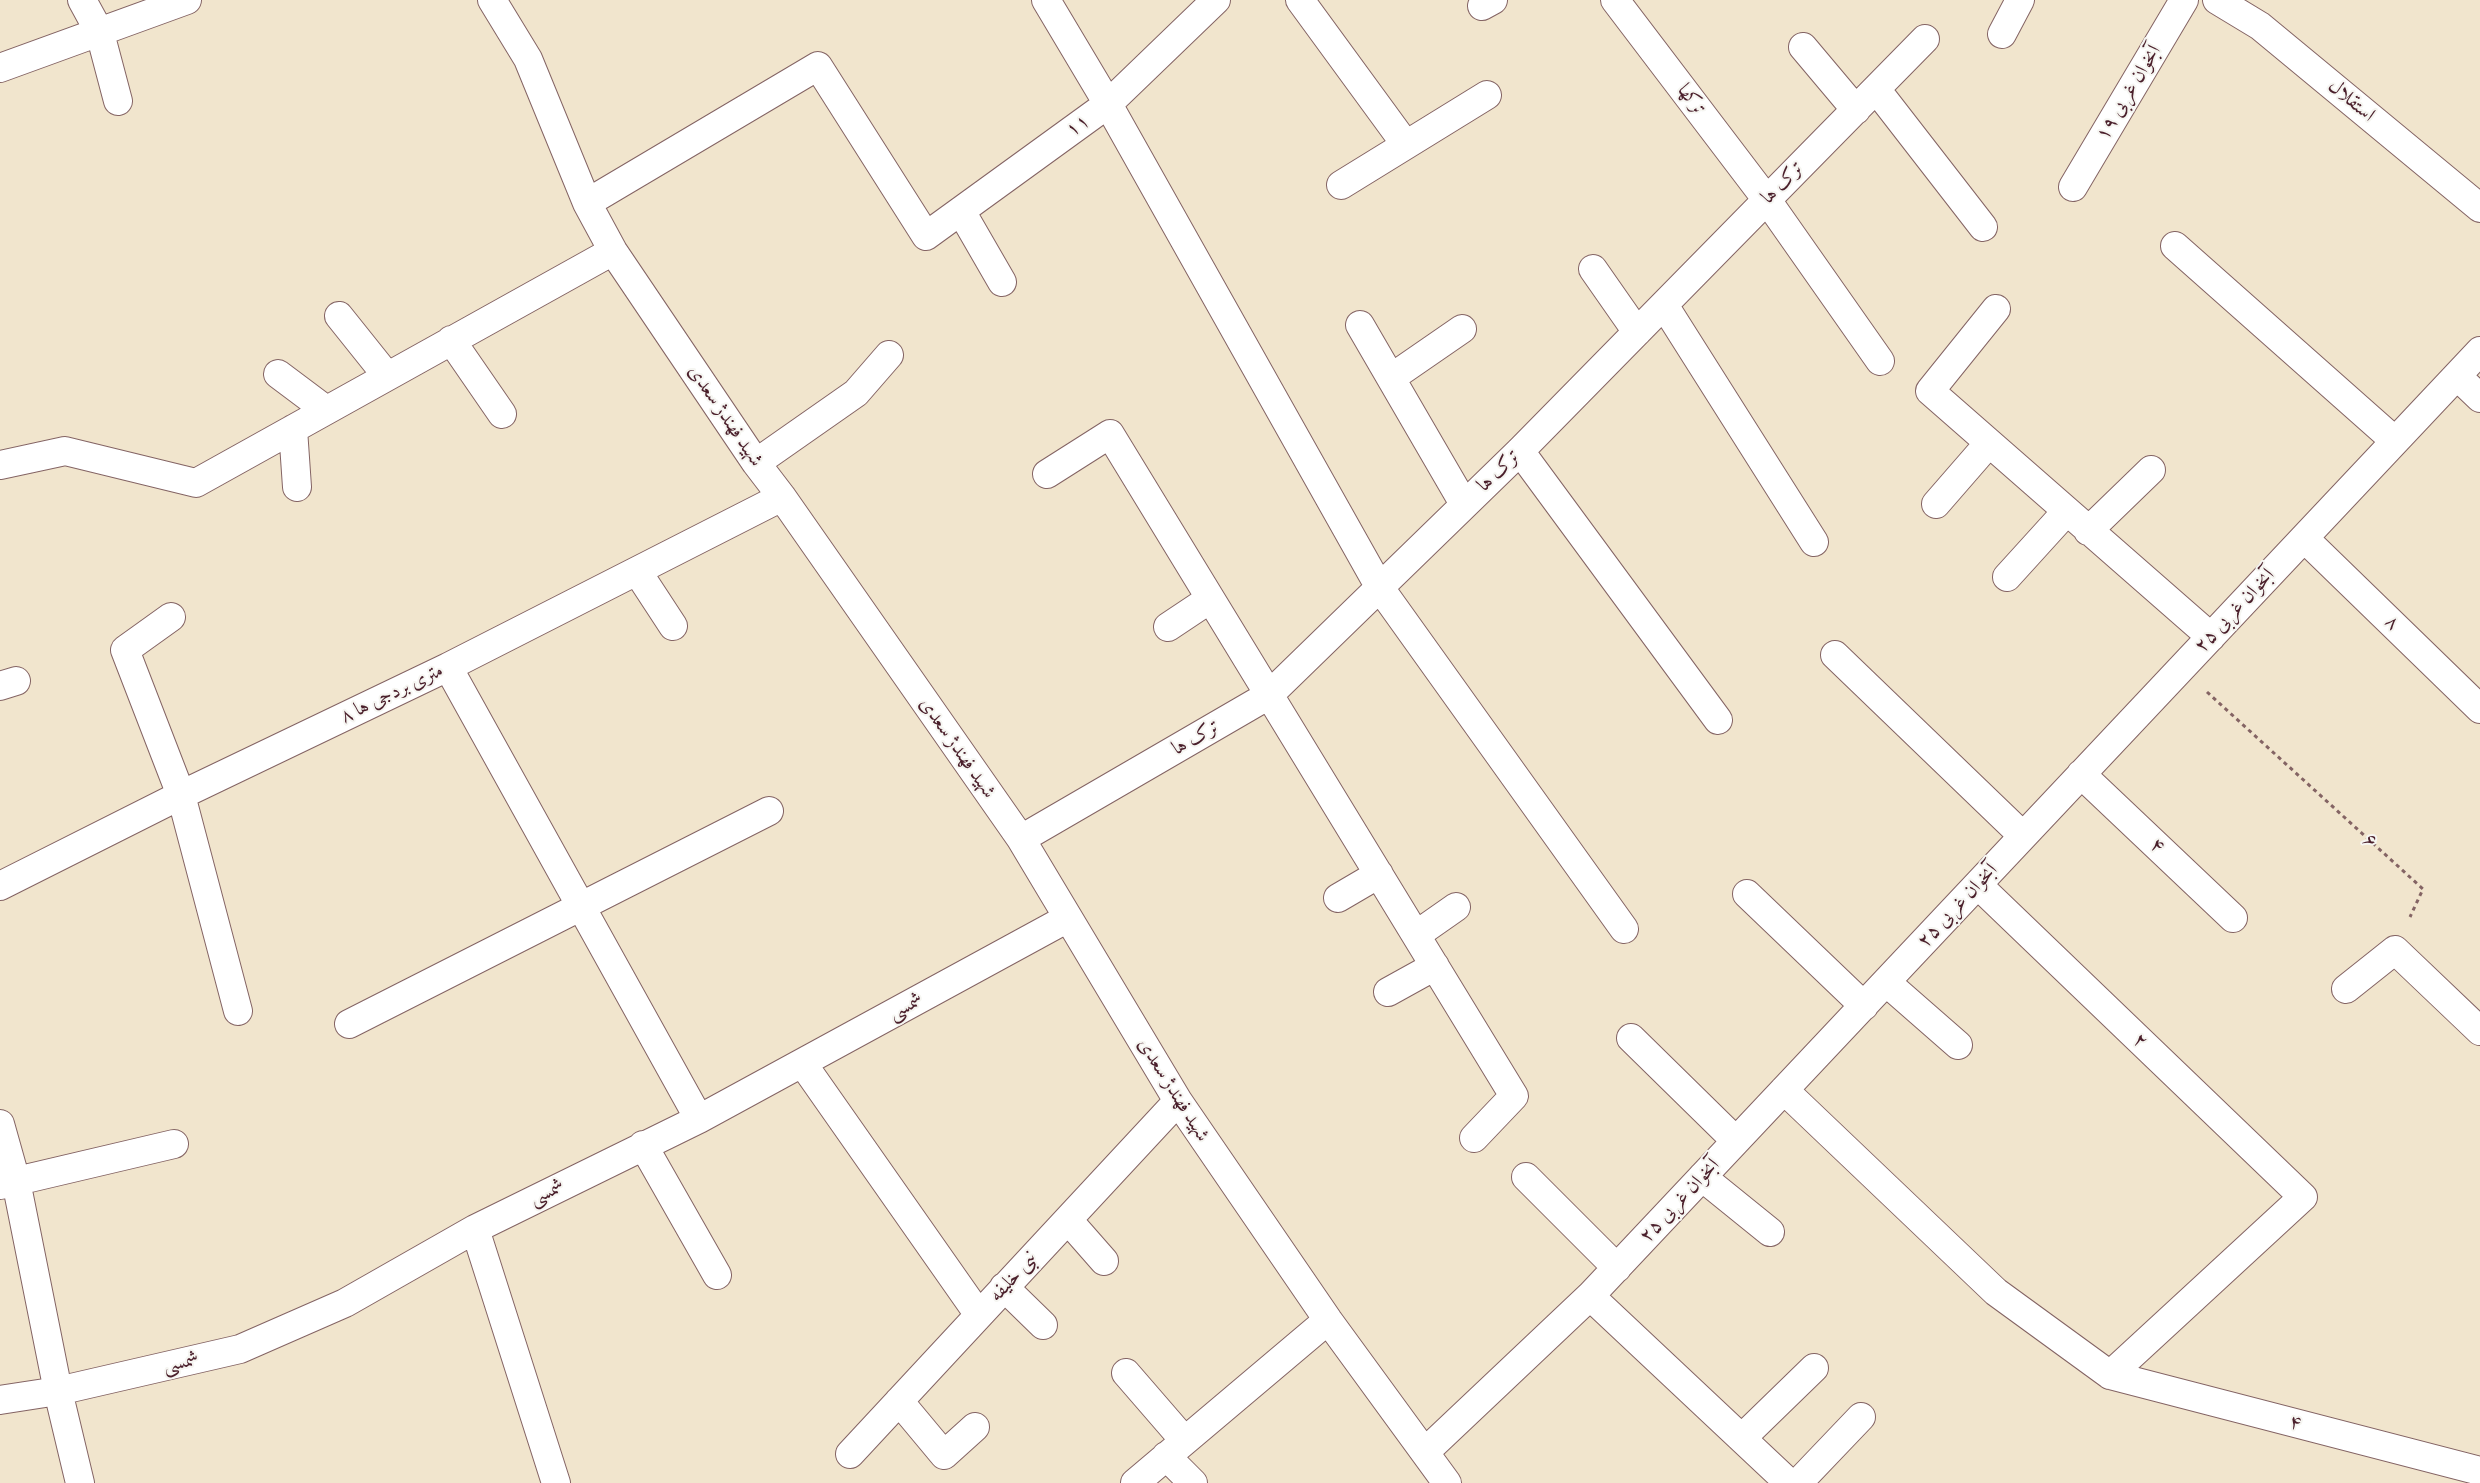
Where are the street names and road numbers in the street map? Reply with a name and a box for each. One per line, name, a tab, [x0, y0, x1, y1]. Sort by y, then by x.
street label: آبخوان غربی ۱۹	[2091, 41, 2167, 145]
street label: استقلال	[2323, 74, 2379, 128]
street label: ترکها	[1671, 80, 1711, 120]
street label: ۱۱	[1061, 109, 1095, 143]
street label: ترک ها	[1757, 157, 1809, 209]
street label: شهید فهندژ سعدی	[682, 361, 768, 471]
street label: ترک ها	[1472, 445, 1526, 497]
street label: آبخوان غربی ۲۵	[2190, 564, 2280, 658]
street label: ۸	[2379, 610, 2405, 636]
street label: ۸ متری بردجی ها	[337, 659, 447, 729]
street label: شهید فهندژ سعدی	[913, 693, 1001, 803]
street label: ترک ها	[1168, 715, 1224, 761]
street label: ۶	[2358, 828, 2382, 854]
street label: ۴	[2145, 833, 2169, 859]
street label: آبخوان غربی ۲۵	[1913, 859, 2003, 953]
street label: شمسی	[884, 988, 928, 1026]
street label: ۲	[2127, 1028, 2153, 1054]
street label: شهید فهندژ سعدی	[1132, 1034, 1214, 1146]
street label: آبخوان غربی ۲۵	[1635, 1154, 1725, 1248]
street label: شمسی	[525, 1174, 569, 1212]
street label: نبی خلیفه	[985, 1247, 1043, 1307]
street label: شمسی	[161, 1347, 201, 1379]
street label: ۴	[2286, 1410, 2304, 1436]

